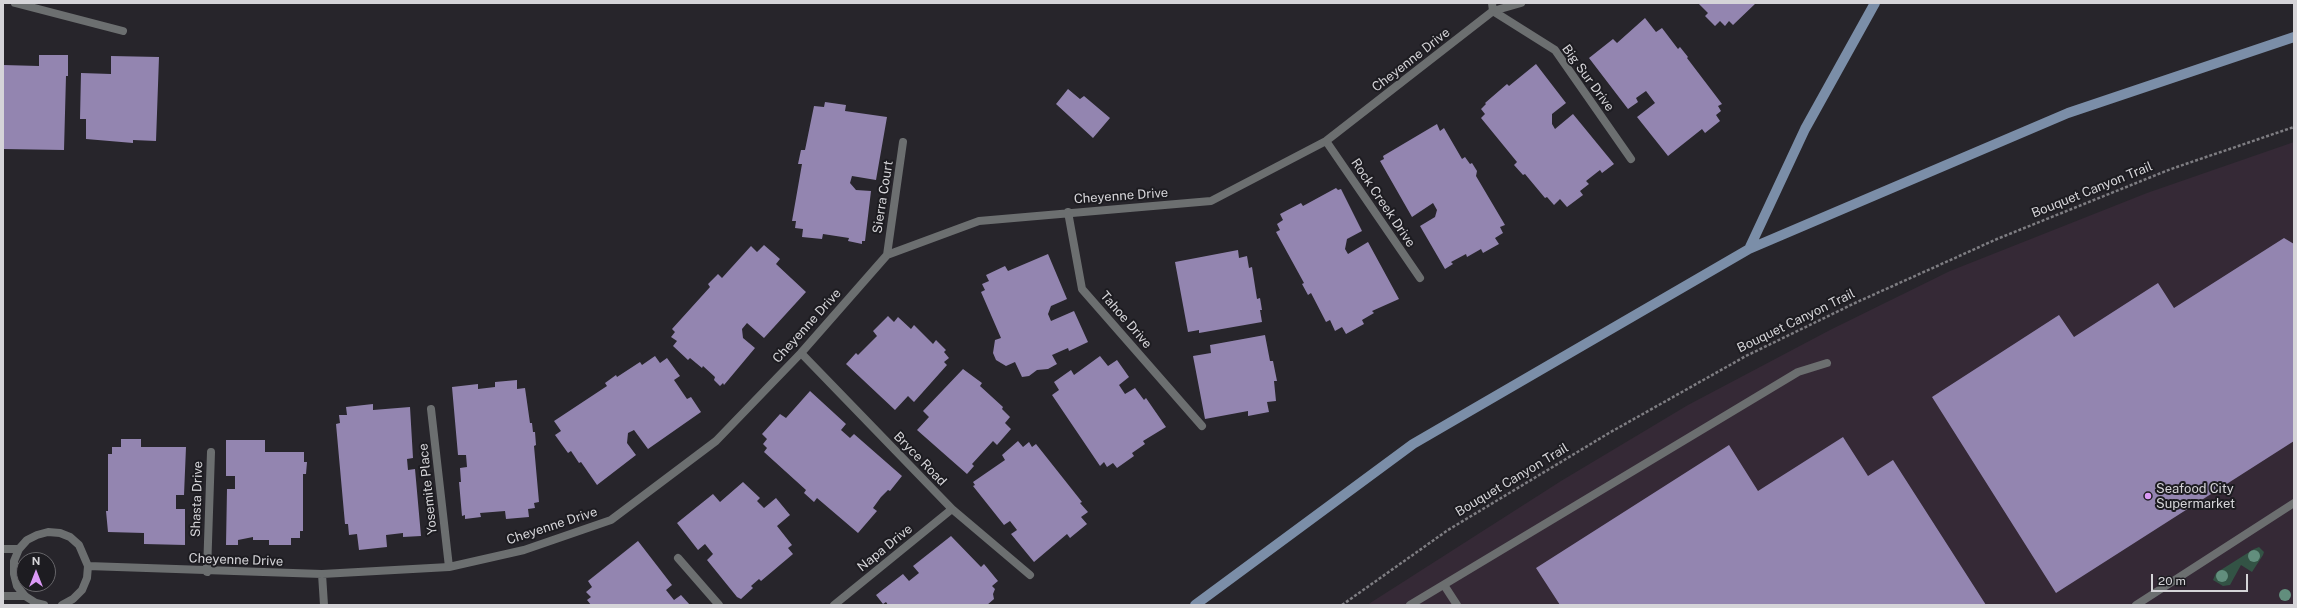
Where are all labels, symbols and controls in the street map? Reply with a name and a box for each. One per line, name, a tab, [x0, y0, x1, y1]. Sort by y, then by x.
street label: Cheyenne Drive	[1369, 25, 1453, 95]
street label: Big Sur Drive	[1559, 42, 1617, 114]
street label: Rock Creek Drive	[1348, 156, 1418, 250]
street label: Bouquet Canyon Trail	[2029, 159, 2155, 221]
street label: Sierra Court	[870, 160, 896, 234]
street label: Cheyenne Drive	[1073, 185, 1169, 207]
street label: Cheyenne Drive	[770, 286, 844, 366]
street label: Bouquet Canyon Trail	[1735, 286, 1857, 356]
street label: Tahoe Drive	[1097, 288, 1155, 352]
street label: Bryce Road	[890, 429, 950, 489]
street label: Bouquet Canyon Trail	[1453, 440, 1571, 520]
street label: Yosemite Place	[415, 442, 441, 536]
street label: Shasta Drive	[188, 461, 206, 537]
place label: Seafood City Supermarket	[2156, 481, 2235, 512]
marker: Seafood City Supermarket	[2143, 491, 2153, 501]
street label: Cheyenne Drive	[505, 504, 599, 548]
street label: Napa Drive	[854, 521, 916, 575]
street label: Cheyenne Drive	[188, 551, 284, 569]
north arrow	[16, 552, 56, 592]
text: N	[32, 555, 40, 567]
scale bar	[2153, 566, 2250, 592]
text: 20 m	[2158, 574, 2186, 588]

